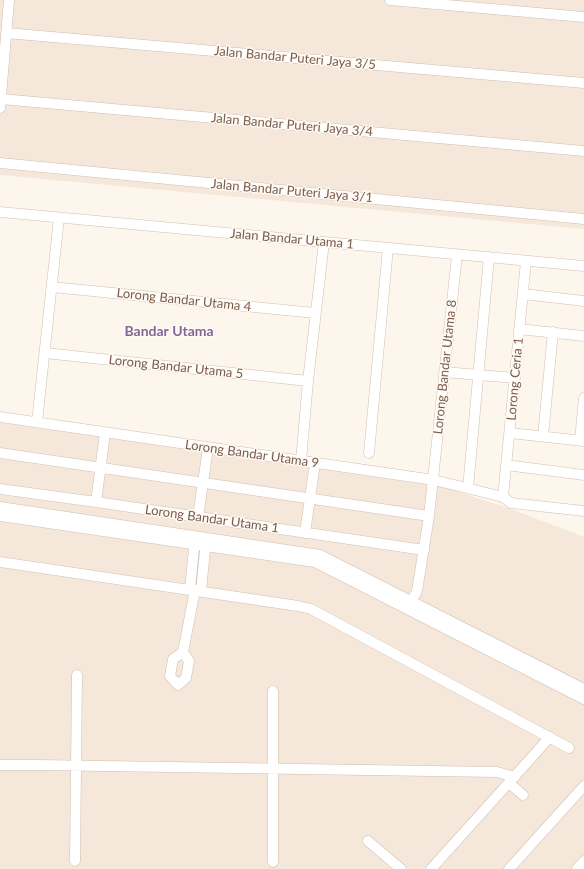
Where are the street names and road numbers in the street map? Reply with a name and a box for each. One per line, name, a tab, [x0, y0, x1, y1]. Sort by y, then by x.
street label: Jalan Bandar Puteri Jaya 3/5	[214, 43, 376, 73]
street label: Jalan Bandar Puteri Jaya 3/4	[211, 110, 373, 140]
street label: Jalan Bandar Puteri Jaya 3/1	[211, 176, 373, 206]
street label: Jalan Bandar Utama 1	[229, 226, 355, 252]
street label: Lorong Bandar Utama 4	[116, 285, 252, 315]
street label: Lorong Bandar Utama 8	[430, 299, 460, 435]
street label: Lorong Ceria 1	[504, 337, 526, 421]
street label: Lorong Bandar Utama 5	[108, 352, 244, 382]
street label: Lorong Bandar Utama 9	[184, 437, 320, 471]
street label: Lorong Bandar Utama 1	[144, 502, 280, 536]

